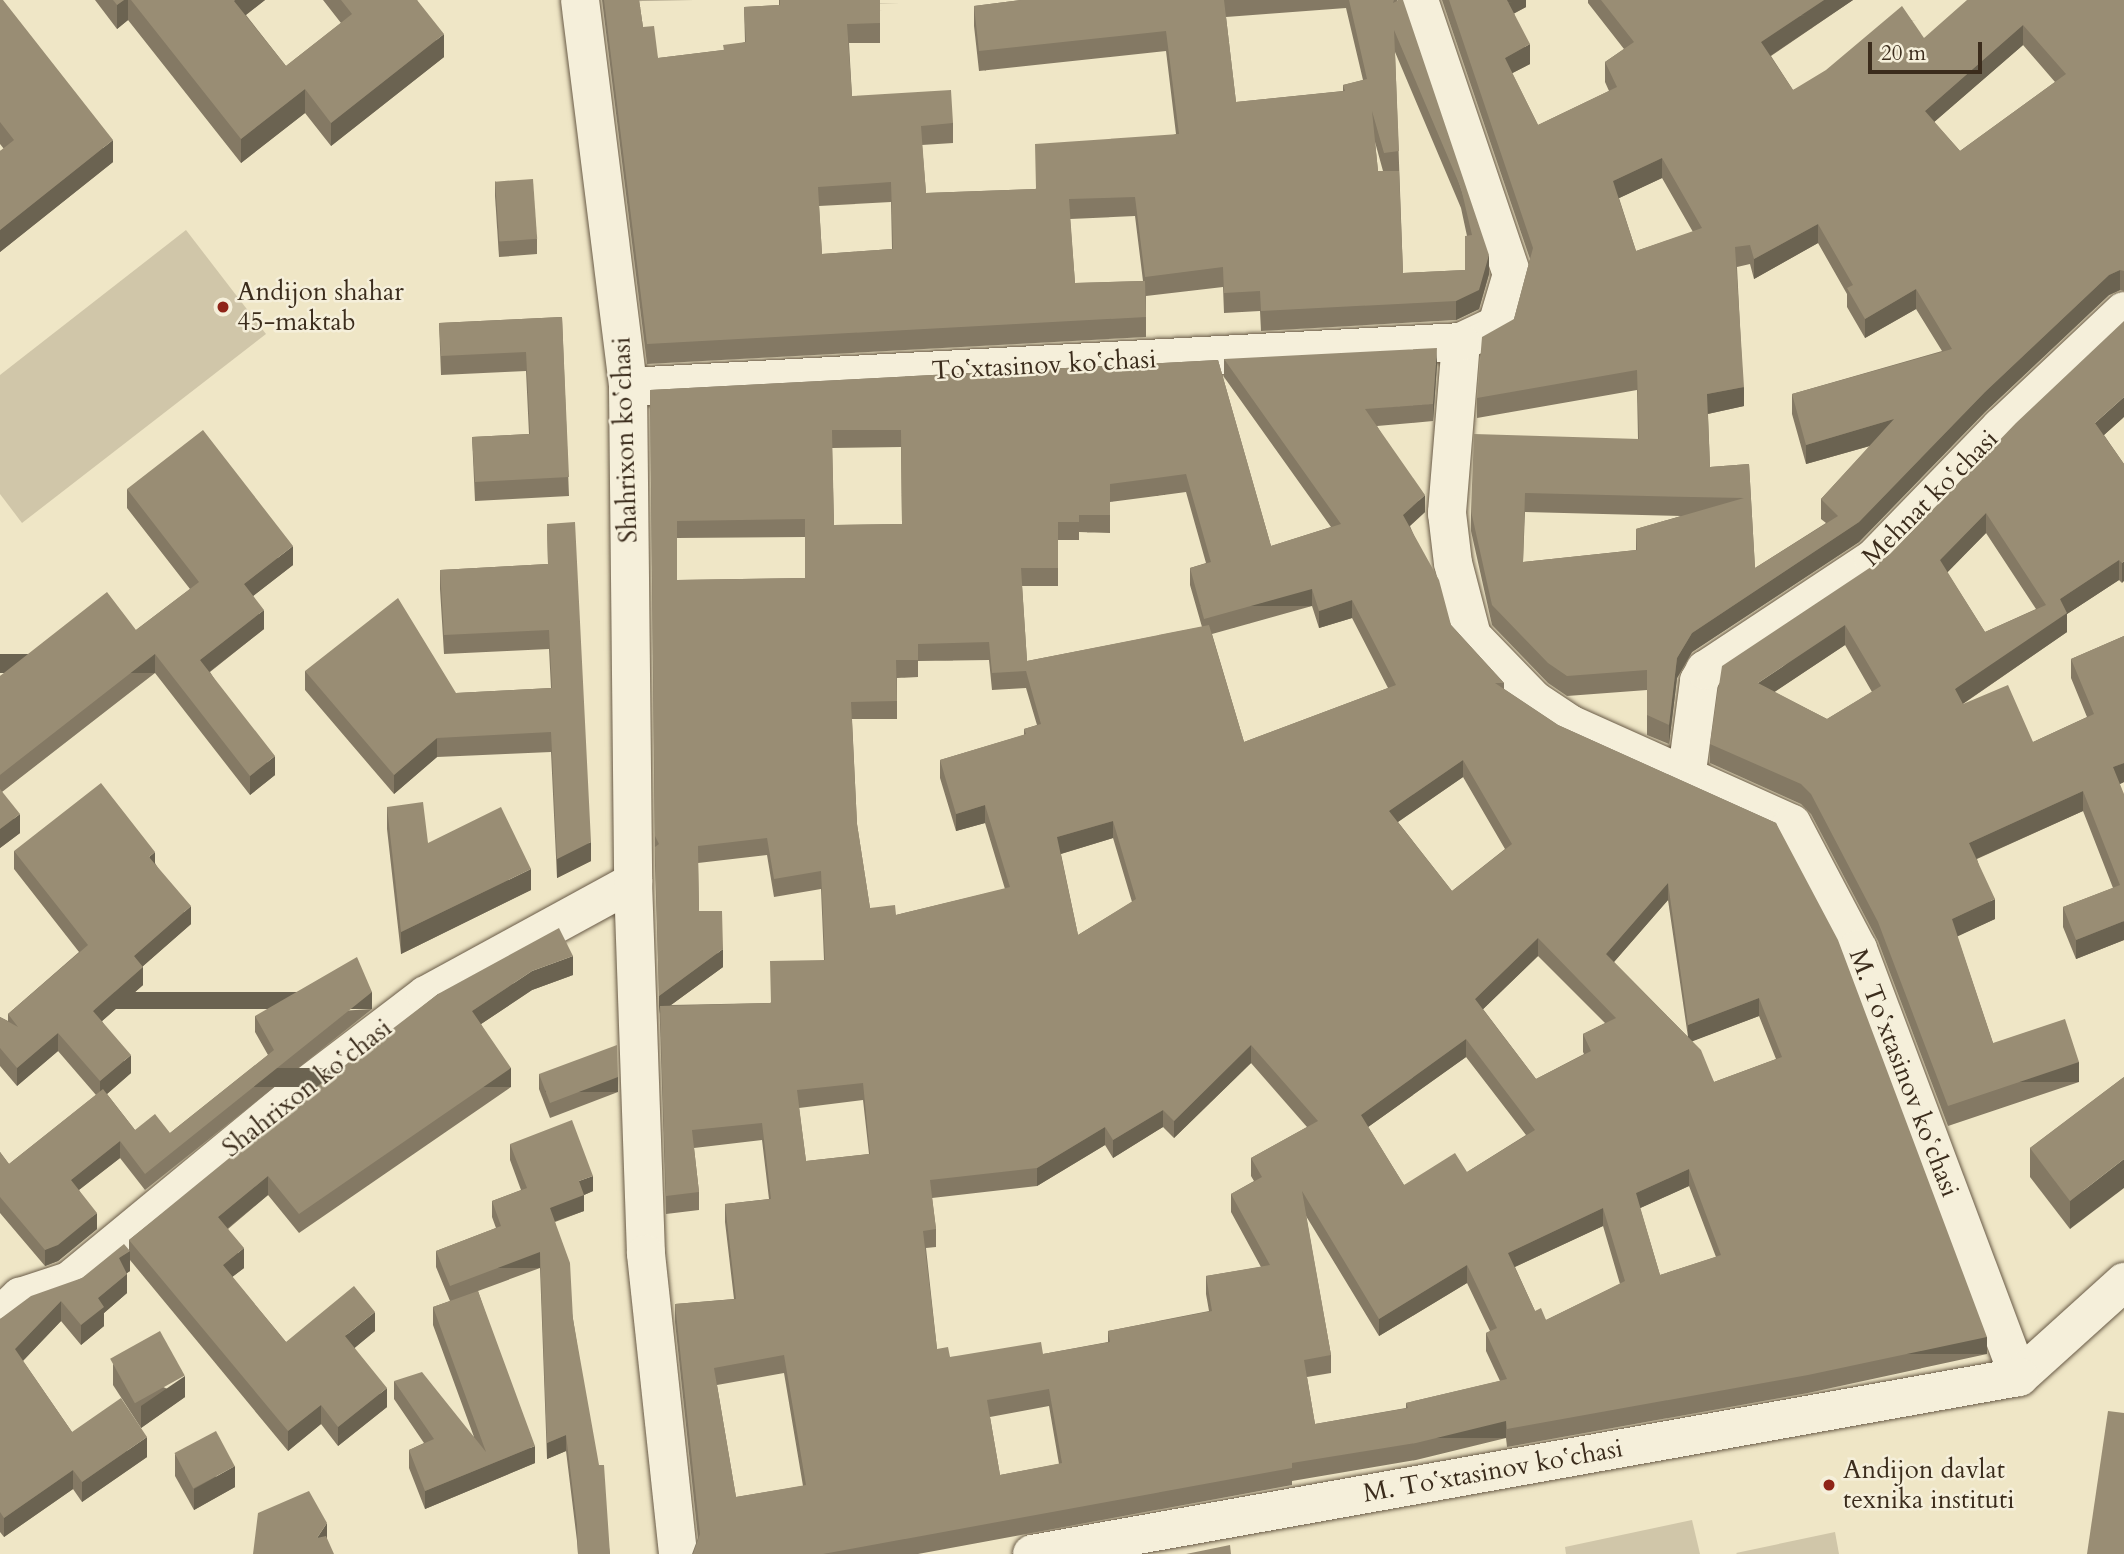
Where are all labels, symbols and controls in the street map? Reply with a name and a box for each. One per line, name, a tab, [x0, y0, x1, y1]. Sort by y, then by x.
scale bar	[1872, 28, 1986, 72]
text: 20 m	[1881, 39, 1926, 68]
place label: Andijon shahar 45-maktab	[237, 276, 404, 338]
marker: Andijon shahar 45-maktab	[215, 299, 231, 315]
street label: Shahrixon koʻchasi	[606, 336, 644, 544]
street label: Toʻxtasinov koʻchasi	[931, 344, 1157, 386]
street label: Mehnat koʻchasi	[1855, 423, 2005, 573]
street label: M. Toʻxtasinov koʻchasi	[1842, 945, 1966, 1201]
street label: Shahrixon koʻchasi	[216, 1012, 398, 1164]
street label: M. Toʻxtasinov koʻchasi	[1361, 1433, 1625, 1509]
place label: Andijon davlat texnika instituti	[1843, 1454, 2014, 1516]
marker: Andijon davlat texnika instituti	[1821, 1477, 1837, 1493]

